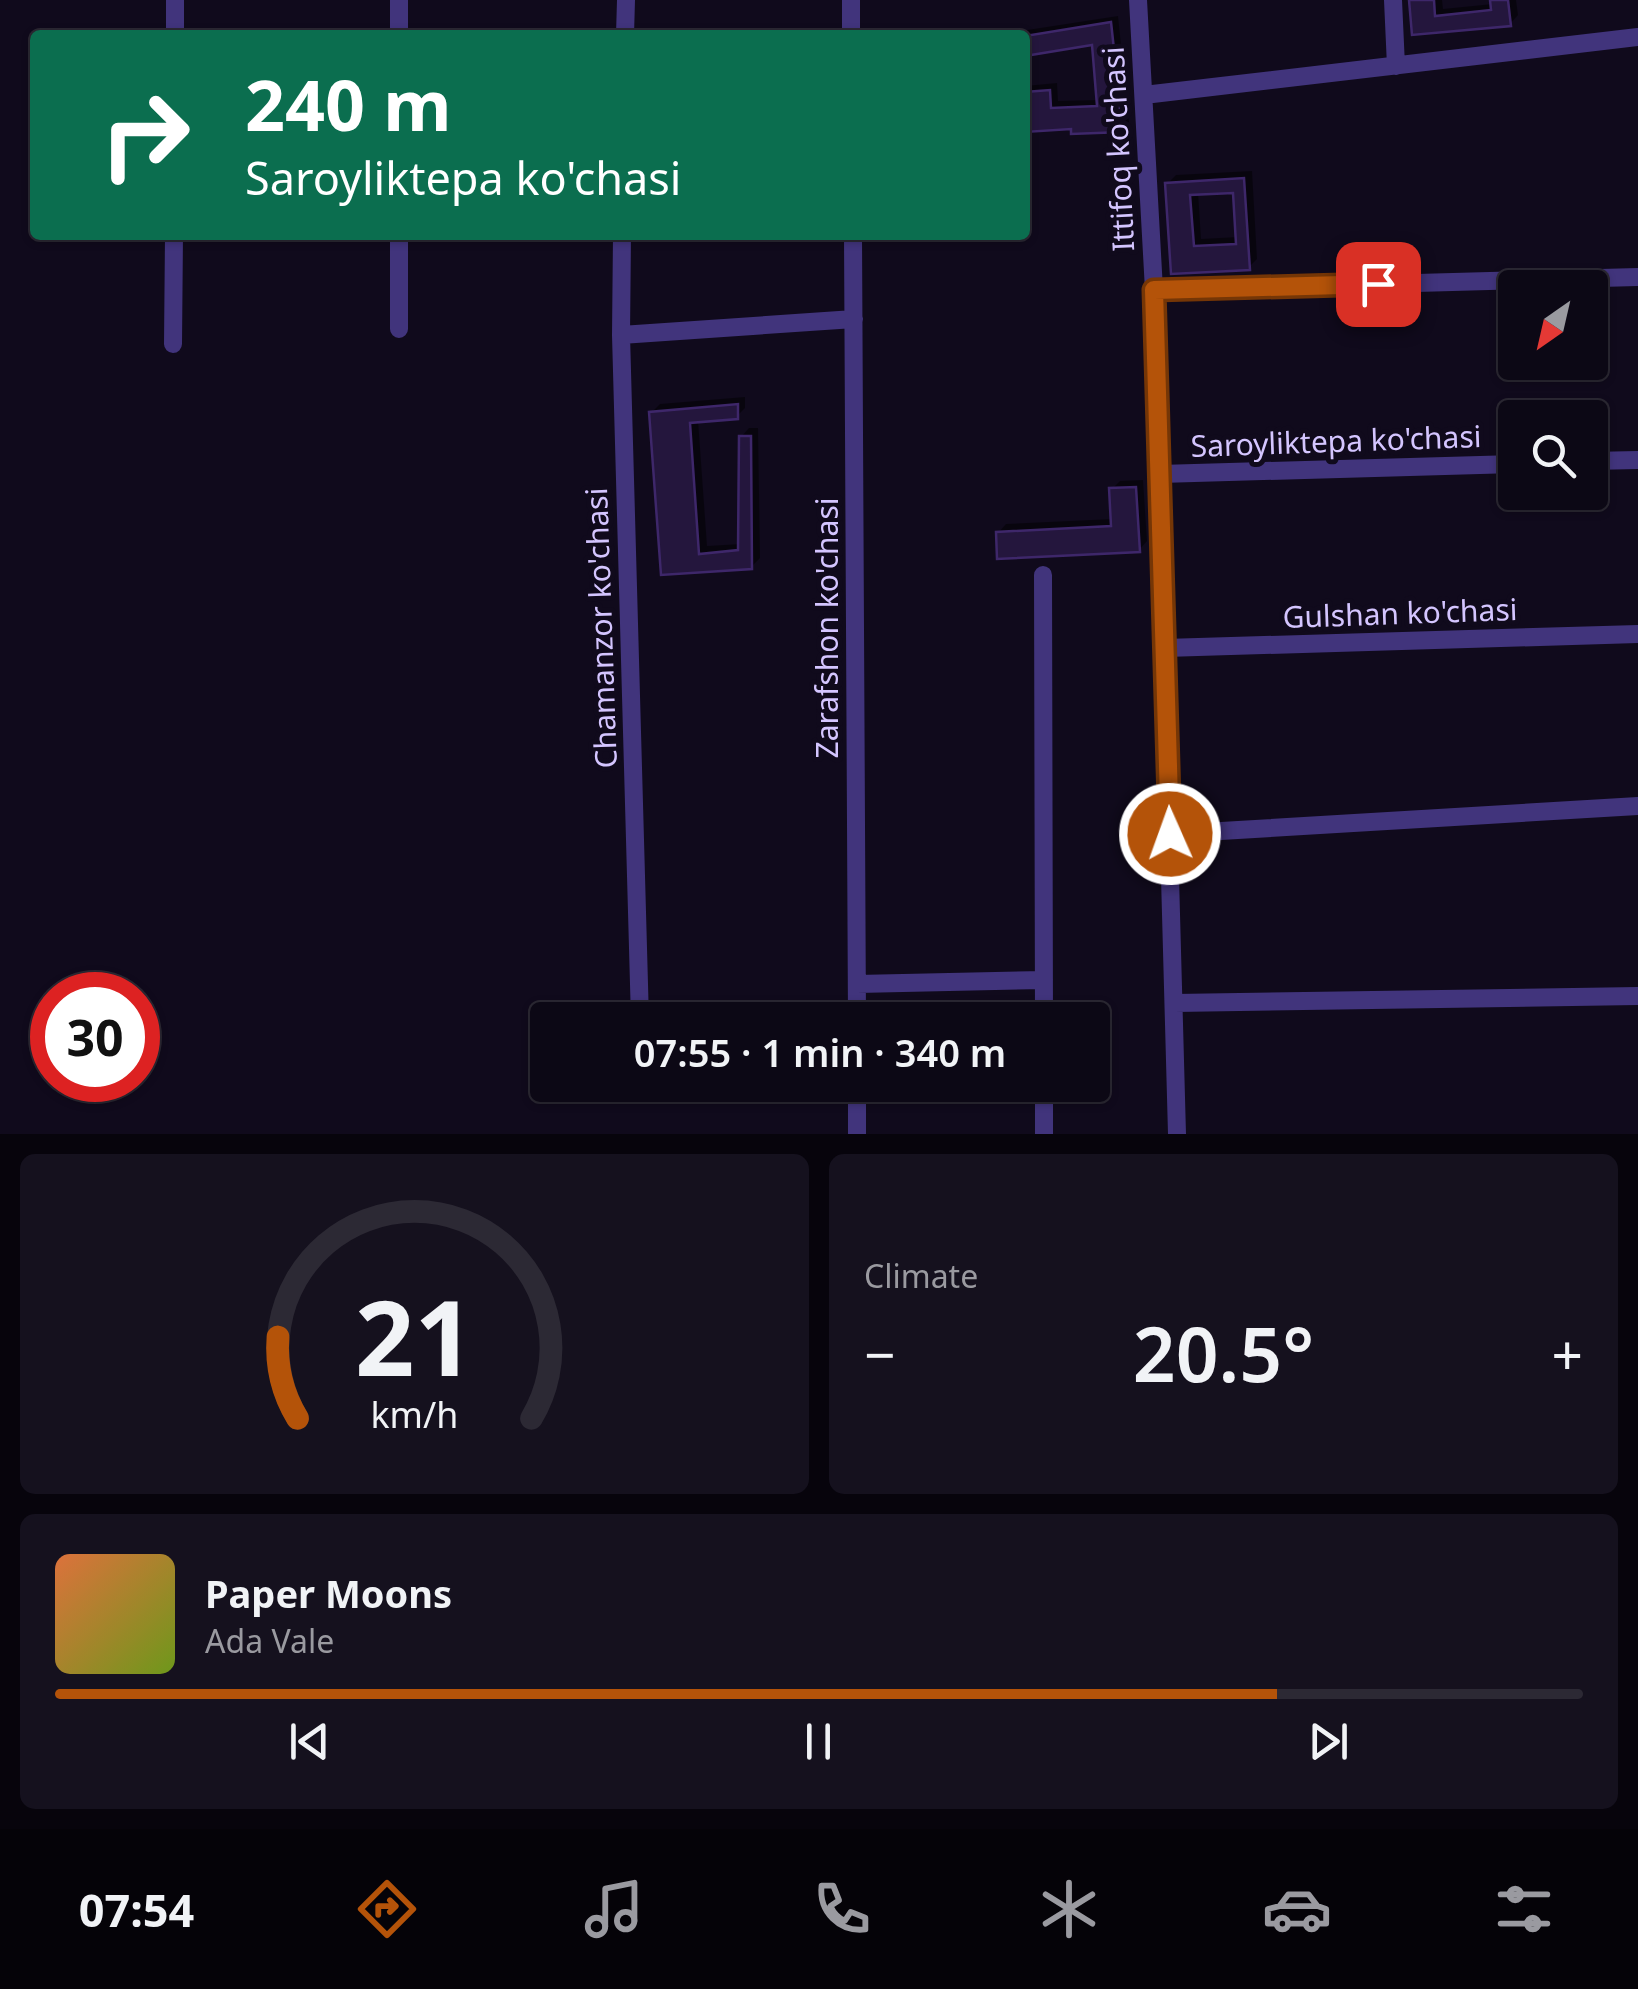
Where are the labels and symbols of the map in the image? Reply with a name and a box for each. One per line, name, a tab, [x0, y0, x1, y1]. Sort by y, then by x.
street label: Ittifoq ko'chasi	[1092, 46, 1143, 253]
pin	[1336, 242, 1421, 327]
north arrow	[1498, 270, 1608, 380]
street label: Saroyliktepa ko'chasi	[1190, 415, 1482, 466]
street label: Chamanzor ko'chasi	[575, 487, 626, 769]
street label: Zarafshon ko'chasi	[806, 497, 847, 759]
street label: Gulshan ko'chasi	[1282, 588, 1518, 637]
position arrow	[1118, 782, 1222, 886]
speed limit sign: 30	[30, 972, 160, 1102]

